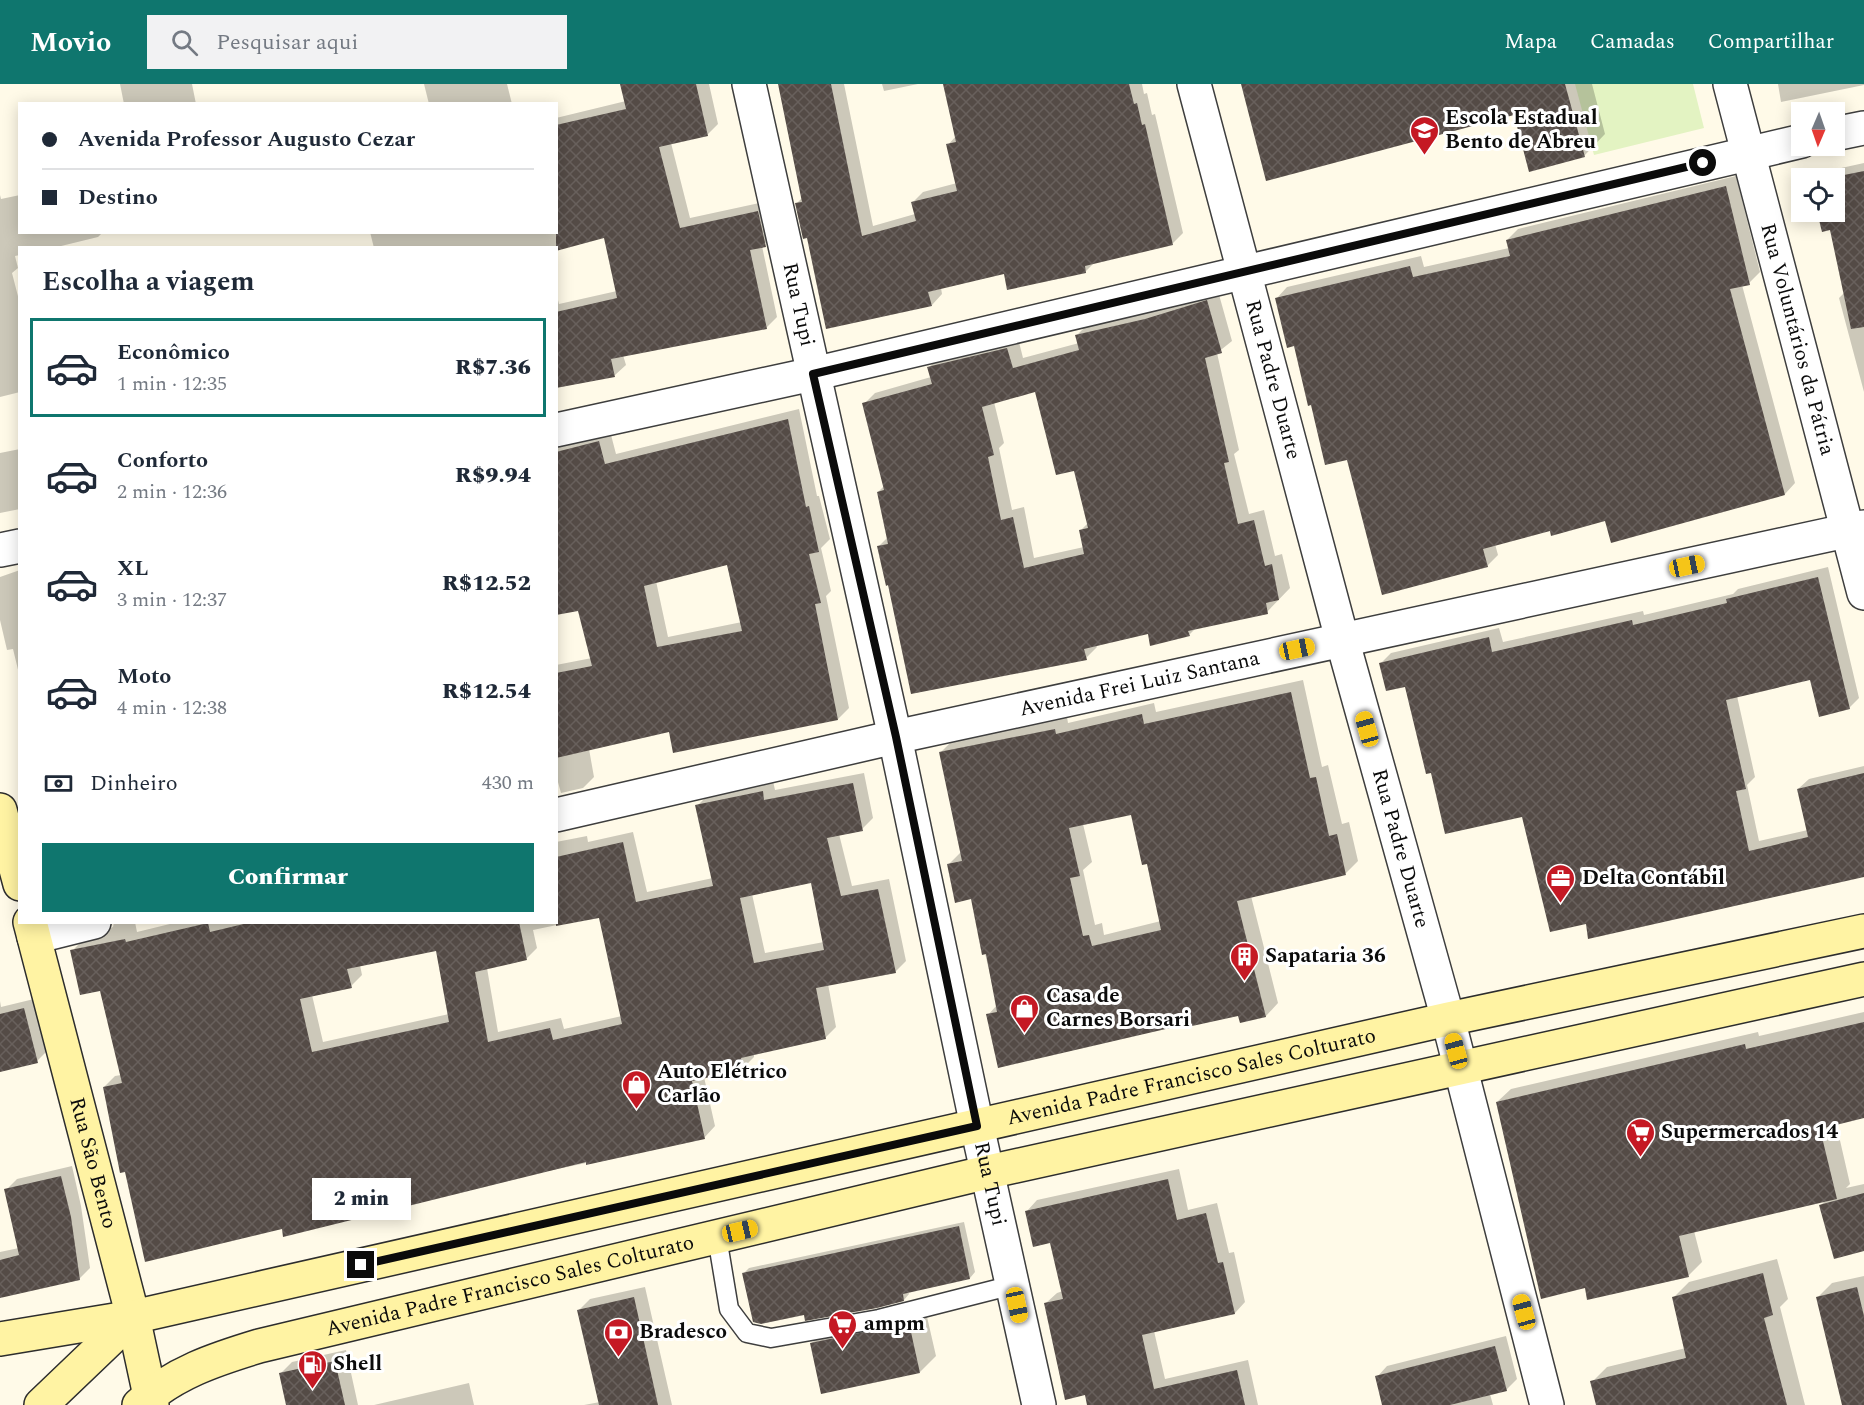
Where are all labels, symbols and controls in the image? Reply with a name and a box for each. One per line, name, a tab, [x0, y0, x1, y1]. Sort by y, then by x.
search box	[147, 15, 567, 69]
text: Movio	[30, 21, 111, 64]
icon: search	[168, 26, 201, 59]
text: Pesquisar aqui	[216, 26, 358, 59]
text: Mapa	[1504, 26, 1557, 58]
text: Camadas	[1590, 26, 1675, 58]
text: Compartilhar	[1708, 26, 1834, 58]
place label: Escola Estadual Bento de Abreu	[1445, 102, 1598, 158]
north arrow	[1791, 102, 1845, 156]
map controls	[1791, 102, 1845, 222]
school or university icon: Escola Estadual Bento de Abreu	[1408, 114, 1440, 156]
text: Avenida Professor Augusto Cezar	[78, 123, 415, 156]
route start	[1689, 149, 1716, 176]
button: locate	[1791, 168, 1845, 222]
text: Destino	[78, 181, 158, 214]
street label: Rua Voluntários da Pátria	[1751, 220, 1843, 460]
street label: Rua Tupi	[773, 259, 823, 350]
text: Escolha a viagem	[42, 261, 255, 303]
street label: Rua Padre Duarte	[1236, 296, 1309, 463]
text: Econômico	[117, 336, 230, 369]
icon: car	[45, 341, 99, 395]
text: R$7.36	[455, 351, 531, 384]
text: 1 min · 12:35	[117, 369, 227, 399]
text: Conforto	[117, 444, 208, 477]
icon: car	[45, 449, 99, 503]
text: R$9.94	[455, 459, 531, 492]
text: 2 min · 12:36	[117, 477, 227, 507]
text: XL	[117, 552, 148, 585]
car	[1668, 553, 1706, 579]
icon: car	[45, 557, 99, 611]
text: R$12.52	[442, 567, 531, 600]
text: 3 min · 12:37	[117, 585, 227, 615]
car	[1278, 636, 1316, 662]
street label: Avenida Frei Luiz Santana	[1016, 642, 1263, 726]
text: Moto	[117, 660, 171, 693]
icon: car	[45, 665, 99, 719]
text: R$12.54	[442, 675, 531, 708]
text: 4 min · 12:38	[117, 693, 227, 723]
car	[1353, 709, 1381, 749]
street label: Rua Padre Duarte	[1363, 765, 1438, 932]
icon: cash	[42, 767, 75, 800]
text: Dinheiro	[90, 767, 178, 800]
text: 430 m	[482, 768, 534, 798]
button: Confirmar	[42, 843, 534, 912]
office icon: Delta Contábil	[1545, 862, 1577, 904]
place label: Delta Contábil	[1582, 862, 1725, 894]
building icon: Sapataria 36	[1228, 940, 1260, 982]
place label: Sapataria 36	[1265, 940, 1386, 972]
place label: Casa de Carnes Borsari	[1046, 980, 1190, 1036]
shop icon: Casa de Carnes Borsari	[1009, 992, 1041, 1034]
street label: Avenida Padre Francisco Sales Colturato	[1004, 1020, 1379, 1135]
car	[1443, 1031, 1469, 1071]
place label: Auto Elétrico Carlão	[657, 1056, 787, 1112]
shop icon: Auto Elétrico Carlão	[620, 1068, 652, 1110]
street label: Rua São Bento	[60, 1094, 125, 1232]
supermarket icon: Supermercados 14	[1624, 1116, 1656, 1158]
place label: Supermercados 14	[1661, 1116, 1839, 1148]
street label: Rua Tupi	[965, 1139, 1015, 1229]
callout: 2 min	[312, 1178, 410, 1220]
text: 2 min	[334, 1184, 389, 1214]
car	[720, 1218, 760, 1244]
street label: Avenida Padre Francisco Sales Colturato	[323, 1227, 697, 1346]
route end	[347, 1251, 374, 1278]
car	[1004, 1286, 1030, 1324]
car	[1511, 1292, 1537, 1332]
supermarket icon: ampm	[827, 1308, 859, 1350]
place label: ampm	[864, 1308, 925, 1340]
bank icon: Bradesco	[602, 1316, 634, 1358]
place label: Bradesco	[639, 1316, 727, 1348]
fuel station icon: Shell	[296, 1348, 328, 1390]
place label: Shell	[333, 1348, 382, 1380]

